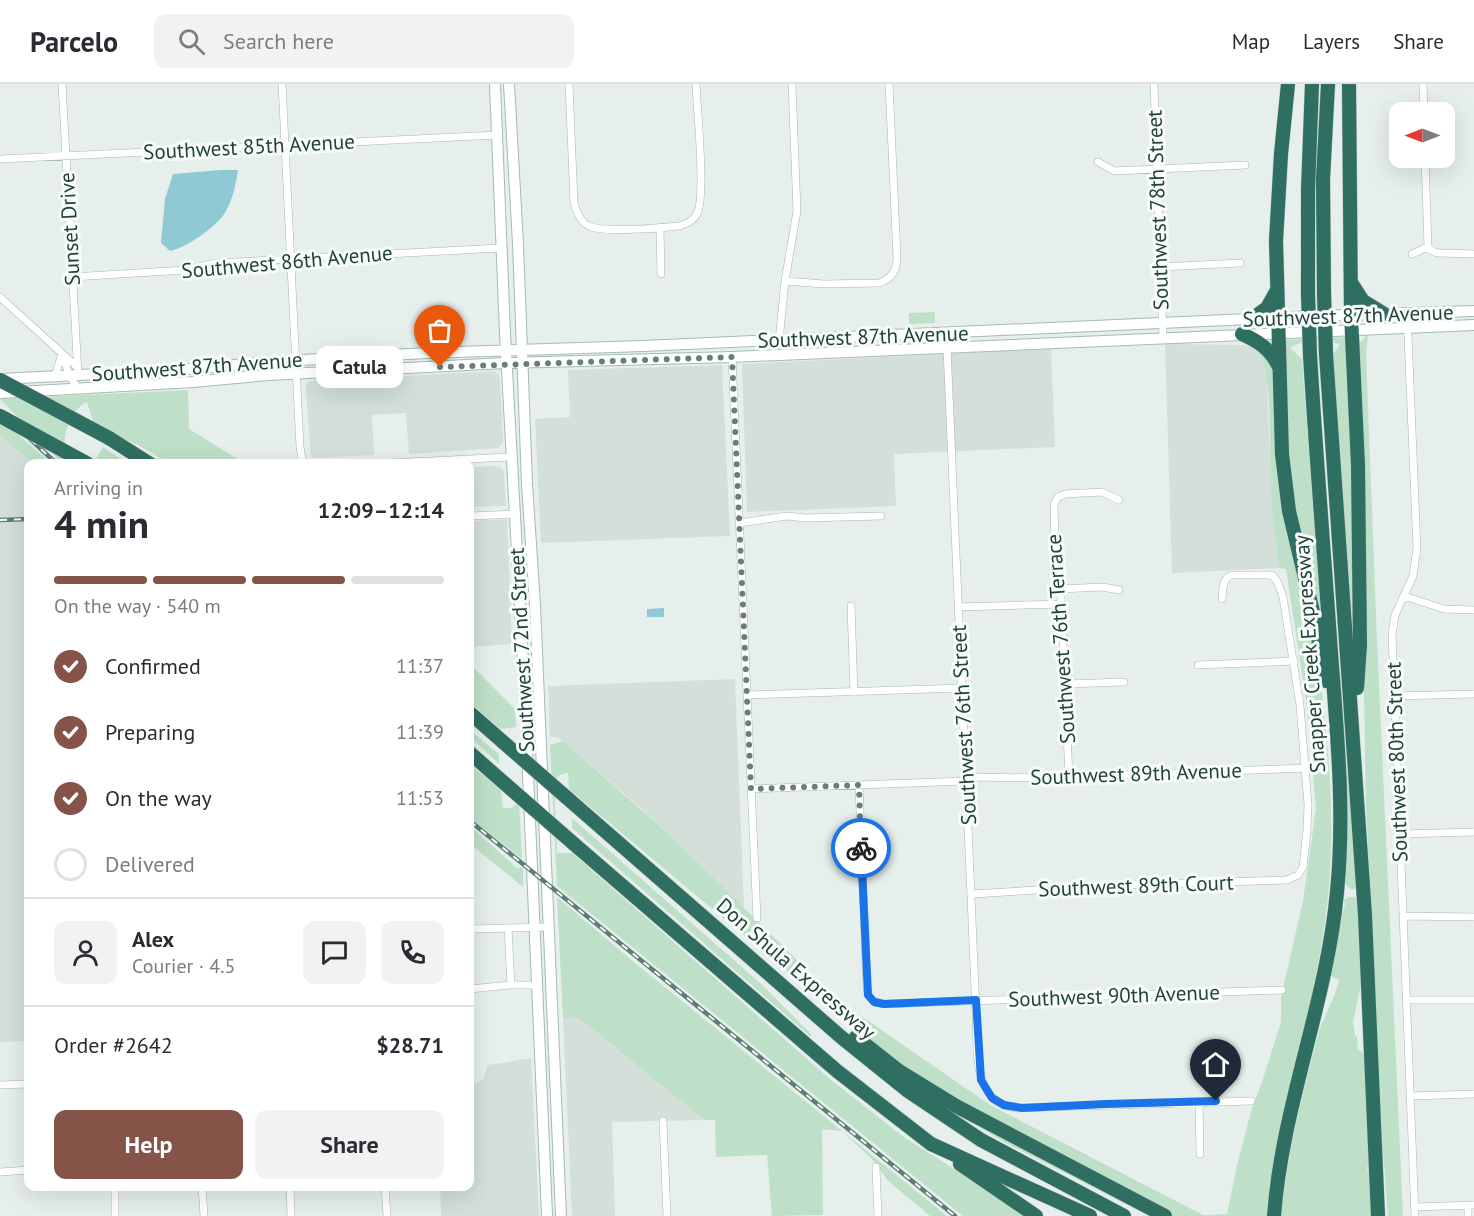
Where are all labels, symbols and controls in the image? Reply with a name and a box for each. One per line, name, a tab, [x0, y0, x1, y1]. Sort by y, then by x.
search box	[154, 14, 574, 68]
text: Parcelo	[30, 23, 118, 60]
icon: search	[175, 25, 208, 58]
text: Search here	[223, 27, 334, 55]
text: Map	[1232, 28, 1270, 55]
text: Layers	[1303, 28, 1360, 55]
text: Share	[1393, 28, 1444, 55]
north arrow	[1389, 102, 1455, 168]
map controls	[1389, 102, 1455, 168]
street label: Southwest 78th Street	[1141, 109, 1174, 311]
street label: Southwest 85th Avenue	[143, 127, 355, 166]
street label: Sunset Drive	[53, 172, 86, 286]
street label: Southwest 86th Avenue	[180, 239, 394, 284]
street label: Southwest 87th Avenue	[1242, 298, 1454, 333]
pin	[414, 305, 465, 367]
icon: bag	[423, 314, 456, 347]
street label: Southwest 87th Avenue	[757, 319, 969, 354]
street label: Southwest 87th Avenue	[91, 346, 303, 387]
callout: Catula	[317, 346, 404, 388]
text: Catula	[332, 354, 387, 380]
text: Arriving in	[54, 475, 143, 501]
text: 12:09–12:14	[318, 496, 444, 524]
text: 4 min	[54, 498, 149, 549]
street label: Southwest 76th Terrace	[1040, 533, 1081, 745]
street label: Snapper Creek Expressway	[1288, 534, 1331, 774]
street label: Southwest 72nd Street	[503, 547, 540, 753]
text: On the way · 540 m	[54, 593, 221, 619]
street label: Southwest 76th Street	[945, 624, 982, 826]
icon: check	[54, 650, 87, 683]
text: Confirmed	[105, 652, 201, 680]
text: 11:37	[396, 653, 444, 679]
street label: Southwest 80th Street	[1380, 661, 1413, 863]
icon: check	[54, 716, 87, 749]
text: Preparing	[105, 718, 195, 746]
text: 11:39	[396, 719, 444, 745]
street label: Southwest 89th Avenue	[1030, 756, 1242, 791]
icon: check	[54, 782, 87, 815]
text: On the way	[105, 784, 212, 812]
text: 11:53	[396, 785, 444, 811]
courier	[831, 818, 891, 878]
icon: bike	[845, 832, 878, 865]
text: Delivered	[105, 850, 195, 878]
street label: Southwest 89th Court	[1038, 869, 1234, 902]
street label: Don Shula Expressway	[711, 892, 882, 1045]
button: person	[54, 921, 117, 984]
button: chat	[303, 921, 366, 984]
button: phone	[381, 921, 444, 984]
text: Alex	[132, 925, 174, 953]
text: Courier · 4.5	[132, 953, 235, 979]
street label: Southwest 90th Avenue	[1008, 978, 1220, 1013]
text: Order #2642	[54, 1031, 173, 1059]
text: $28.71	[376, 1031, 444, 1059]
pin	[1190, 1039, 1241, 1101]
icon: home	[1199, 1048, 1232, 1081]
button: Help	[54, 1110, 243, 1179]
button: Share	[255, 1110, 444, 1179]

